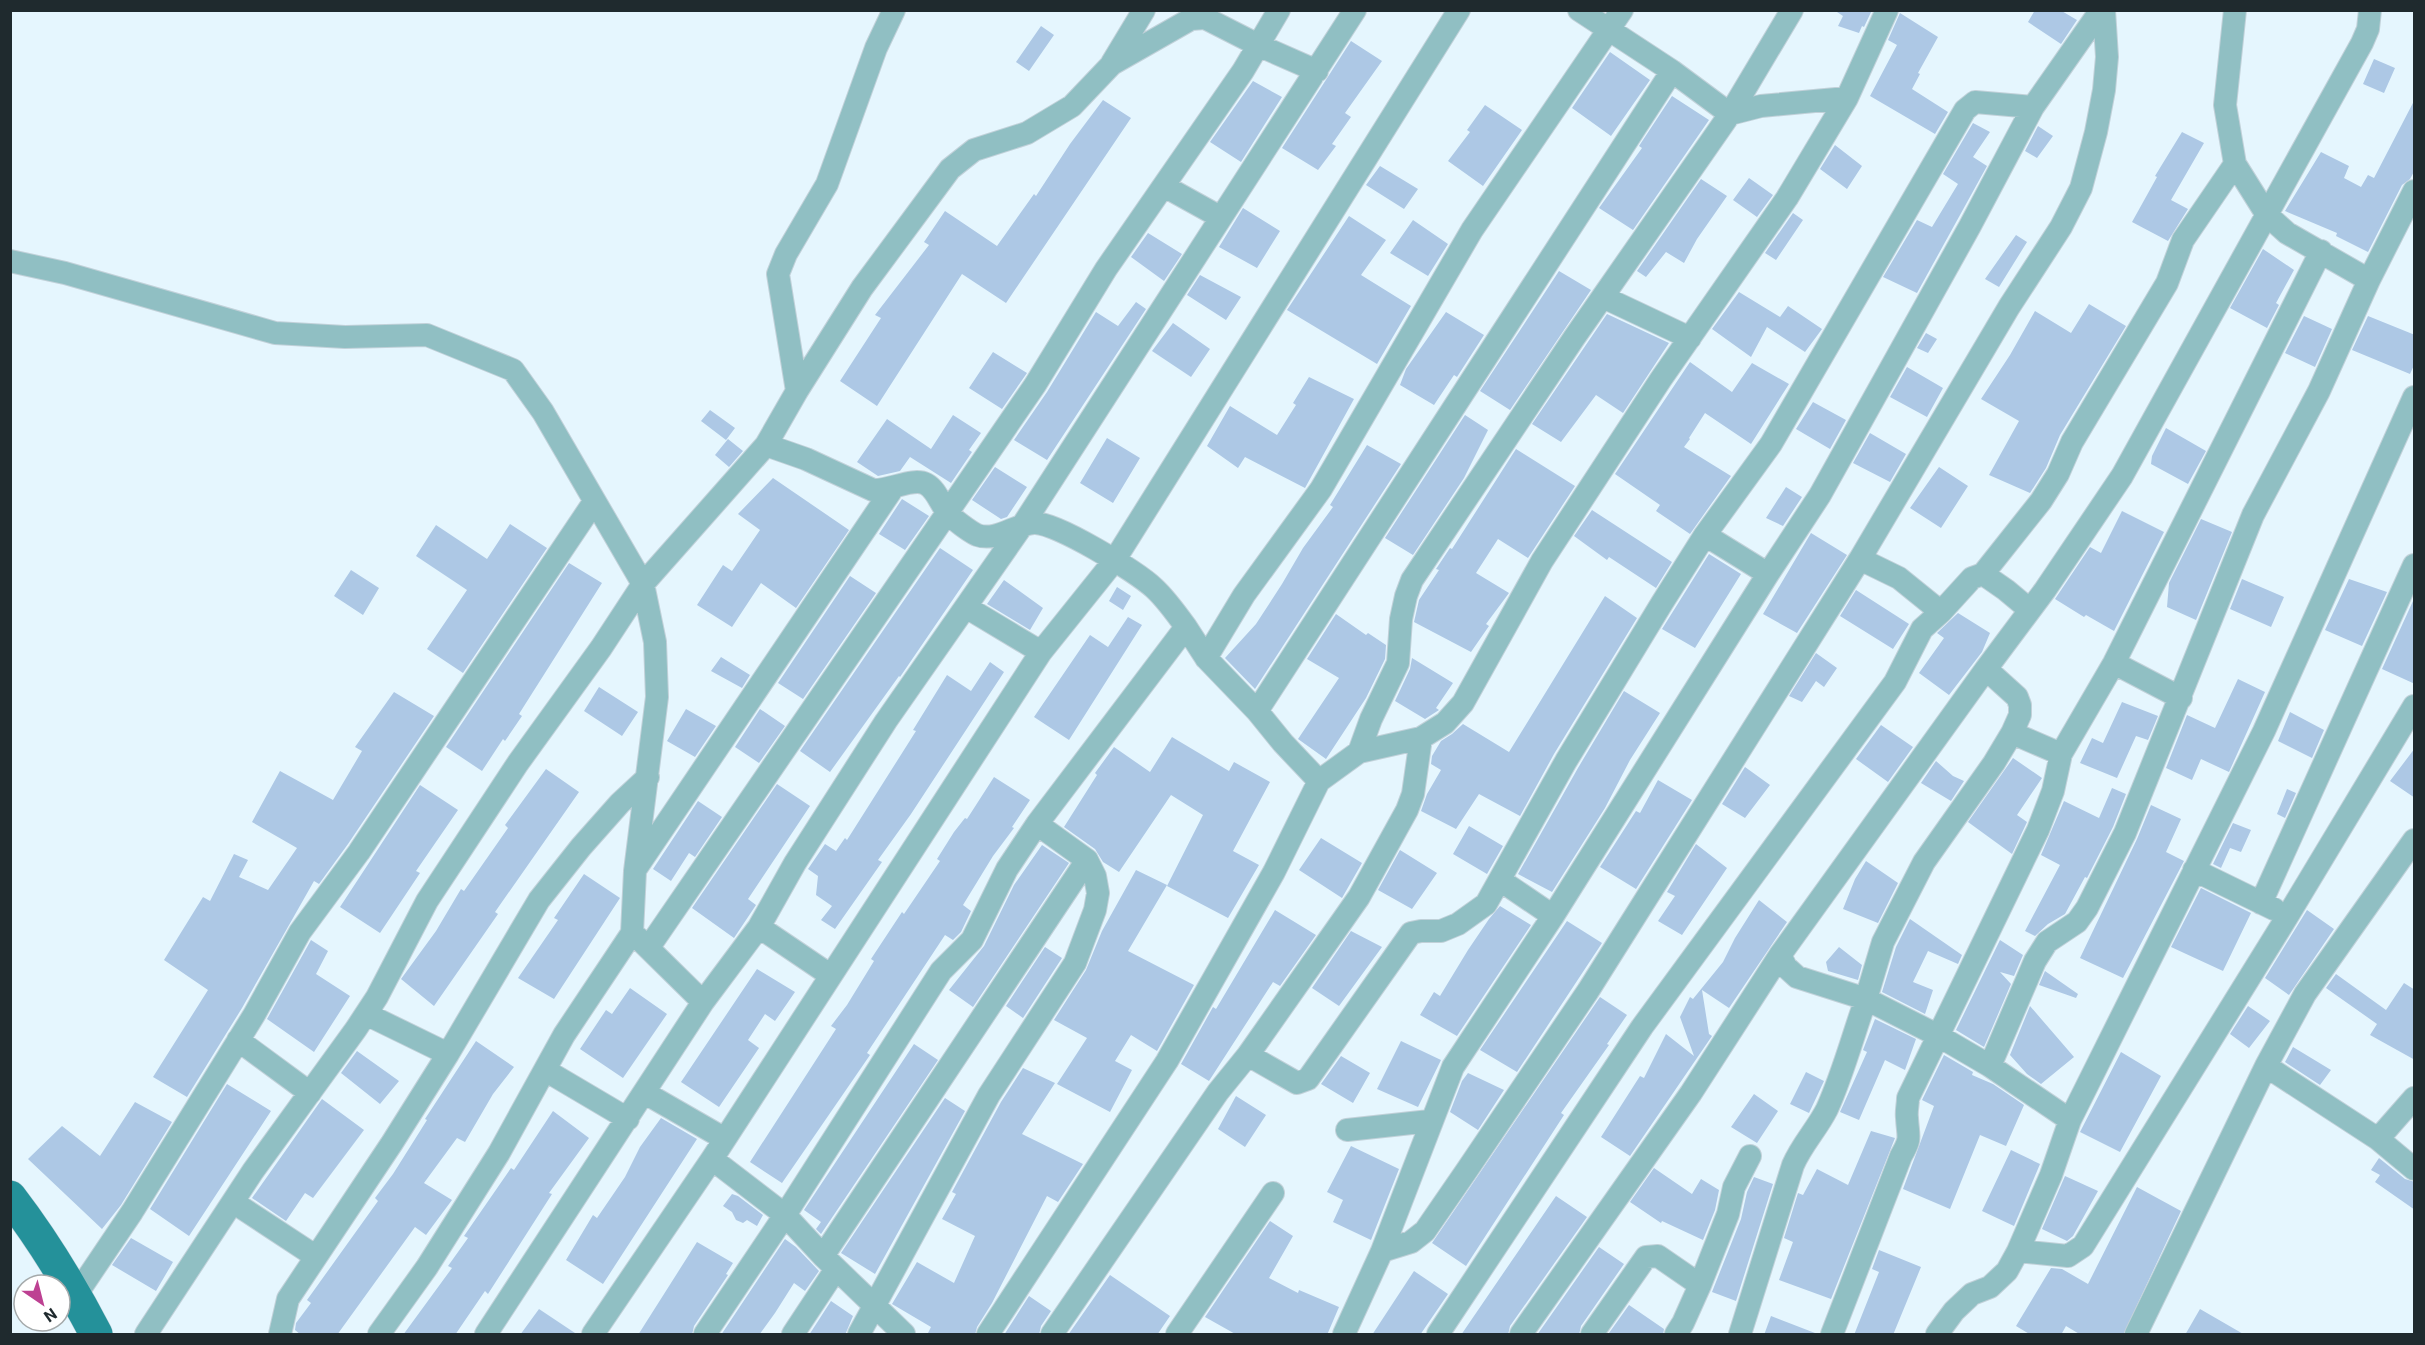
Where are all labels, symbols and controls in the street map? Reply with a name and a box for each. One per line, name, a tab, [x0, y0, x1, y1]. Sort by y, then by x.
north arrow	[12, 1273, 72, 1333]
text: N	[40, 1304, 60, 1326]

